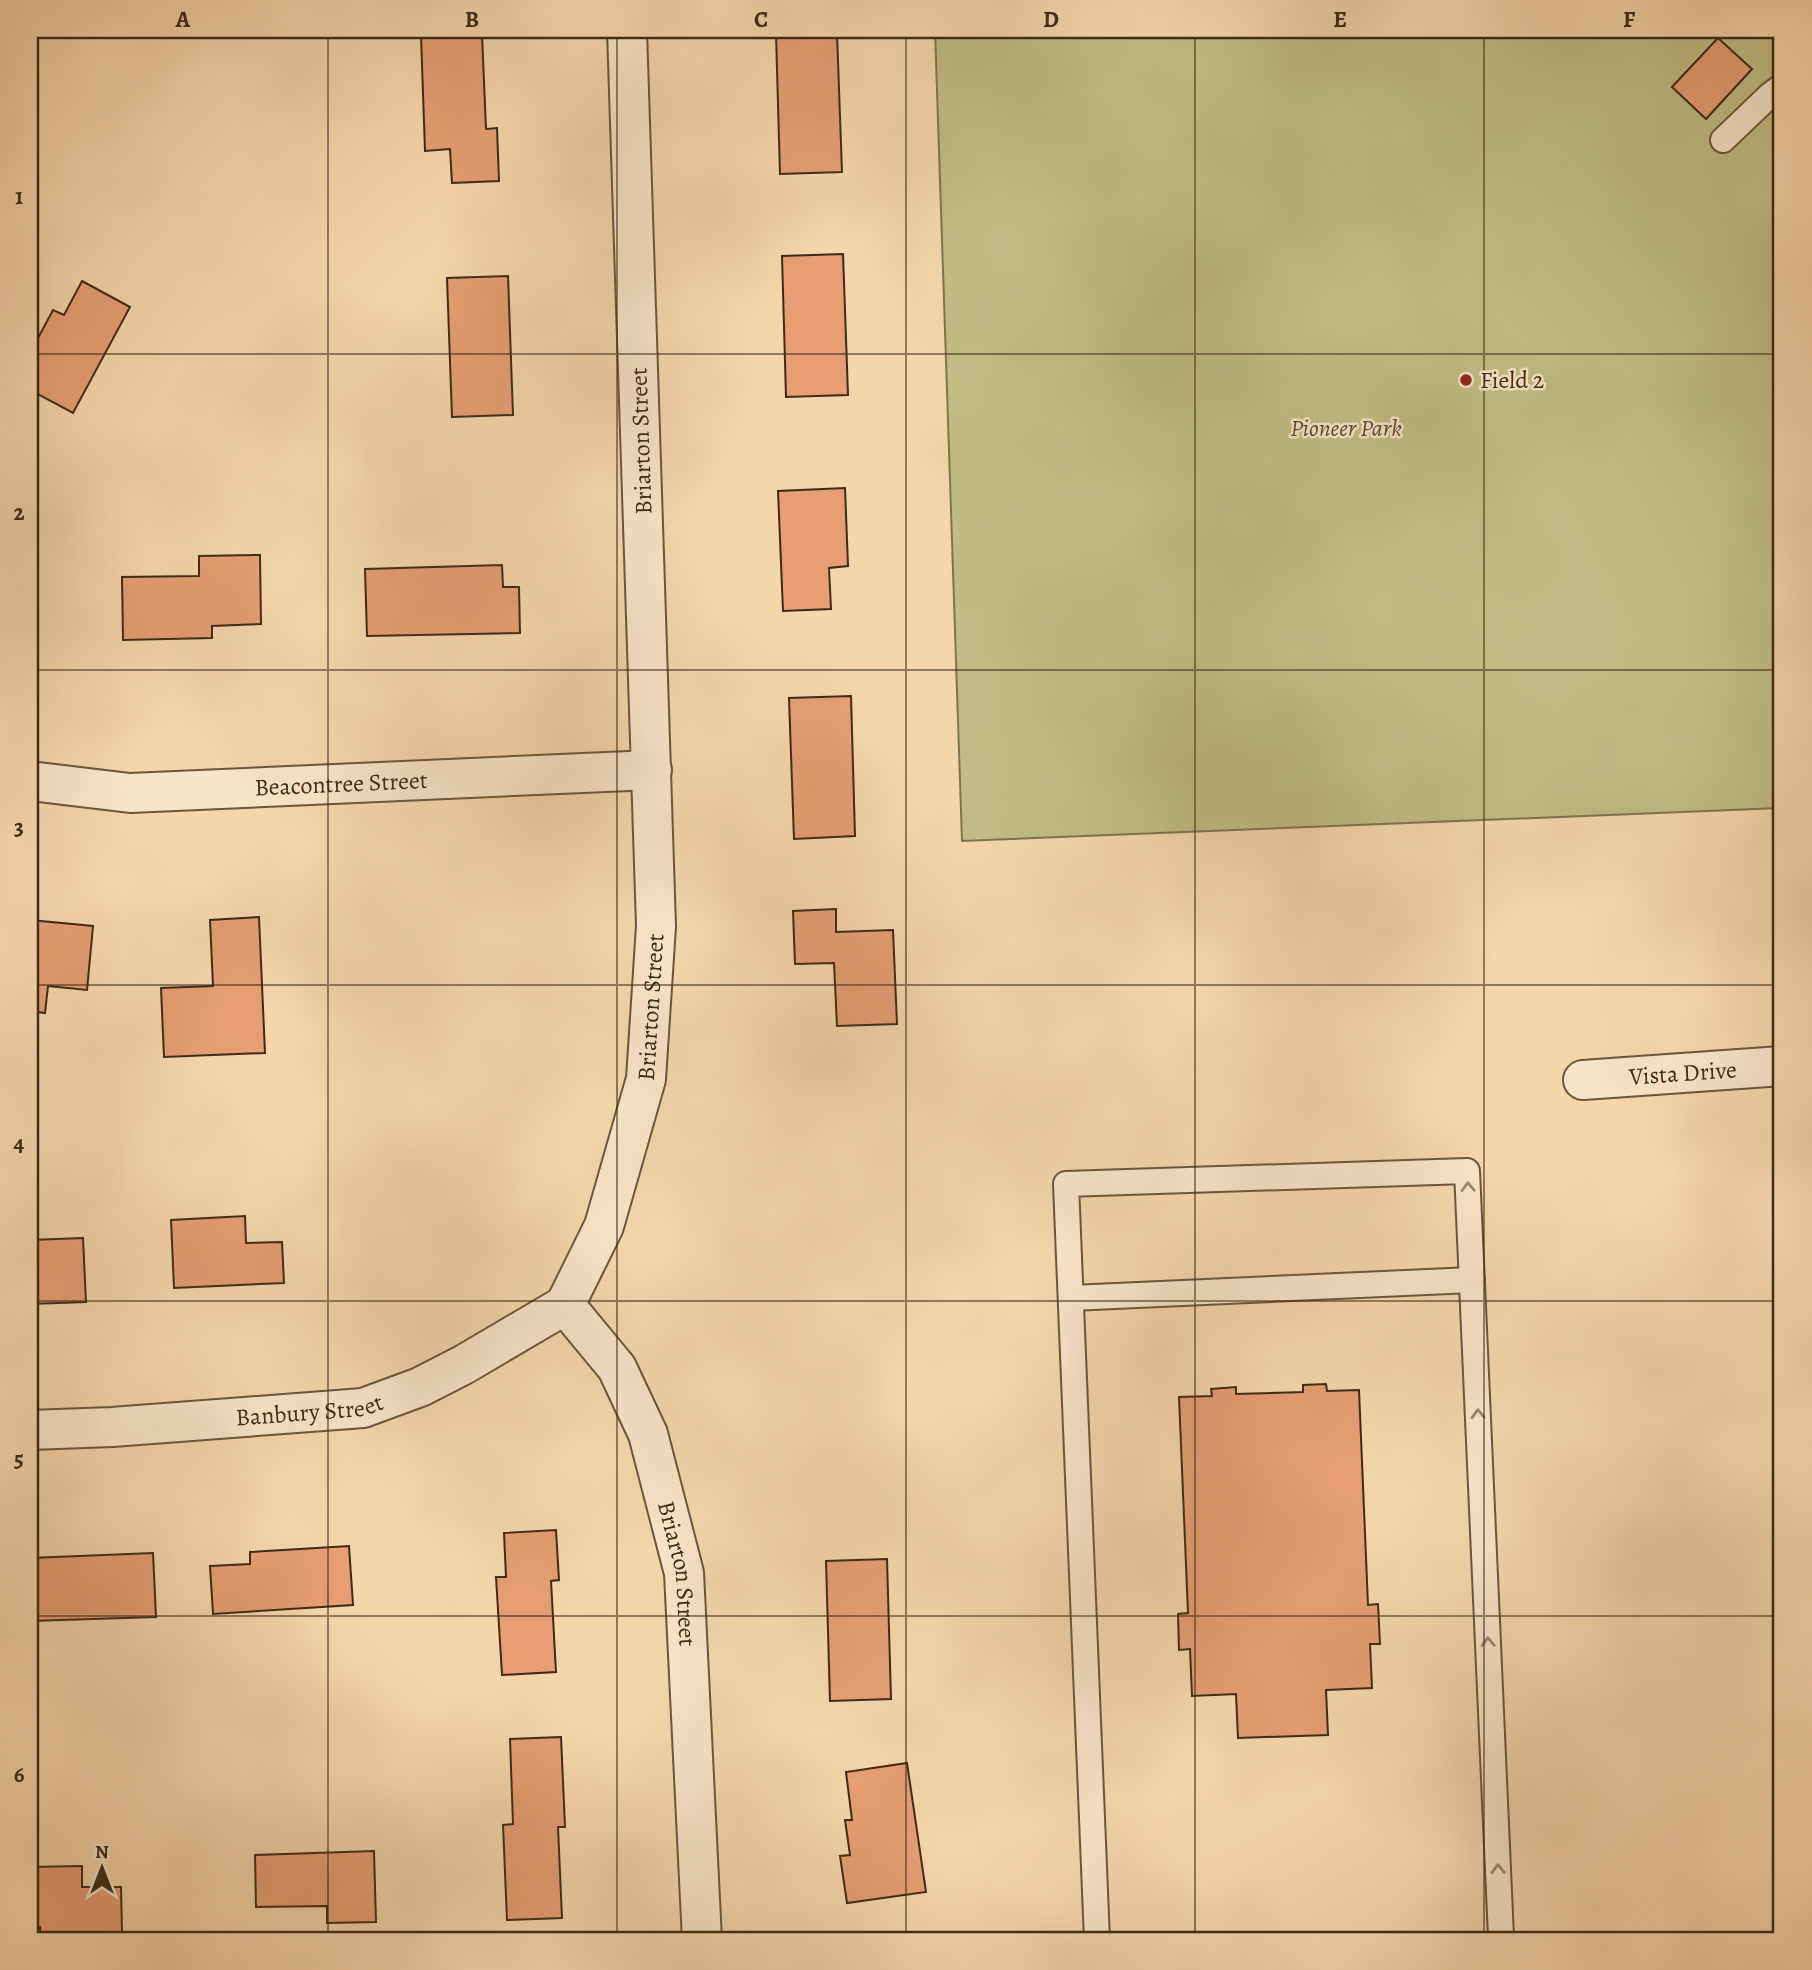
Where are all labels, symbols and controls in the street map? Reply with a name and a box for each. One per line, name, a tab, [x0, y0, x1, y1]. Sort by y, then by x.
text: A	[175, 4, 191, 35]
text: B	[465, 4, 479, 35]
text: C	[754, 4, 768, 35]
text: D	[1043, 4, 1059, 35]
text: E	[1333, 4, 1347, 35]
text: F	[1623, 4, 1636, 35]
text: 1	[15, 181, 23, 212]
place label: Field 2	[1480, 364, 1544, 396]
street label: Briarton Street	[622, 367, 660, 515]
marker: Field 2	[1458, 372, 1474, 388]
park label: Pioneer Park	[1290, 412, 1402, 444]
text: 2	[13, 497, 25, 528]
street label: Beacontree Street	[254, 764, 428, 803]
text: 3	[14, 812, 24, 843]
street label: Briarton Street	[630, 933, 671, 1082]
street label: Vista Drive	[1627, 1053, 1738, 1093]
text: 4	[14, 1128, 25, 1159]
one-way arrow	[1461, 1181, 1476, 1192]
street label: Banbury Street	[234, 1386, 388, 1434]
one-way arrow	[1470, 1409, 1485, 1420]
text: 5	[14, 1443, 24, 1474]
street label: Briarton Street	[650, 1497, 704, 1647]
one-way arrow	[1480, 1636, 1495, 1647]
text: 6	[14, 1759, 25, 1790]
north arrow	[66, 1834, 136, 1904]
text: N	[95, 1839, 109, 1865]
one-way arrow	[1490, 1863, 1505, 1874]

